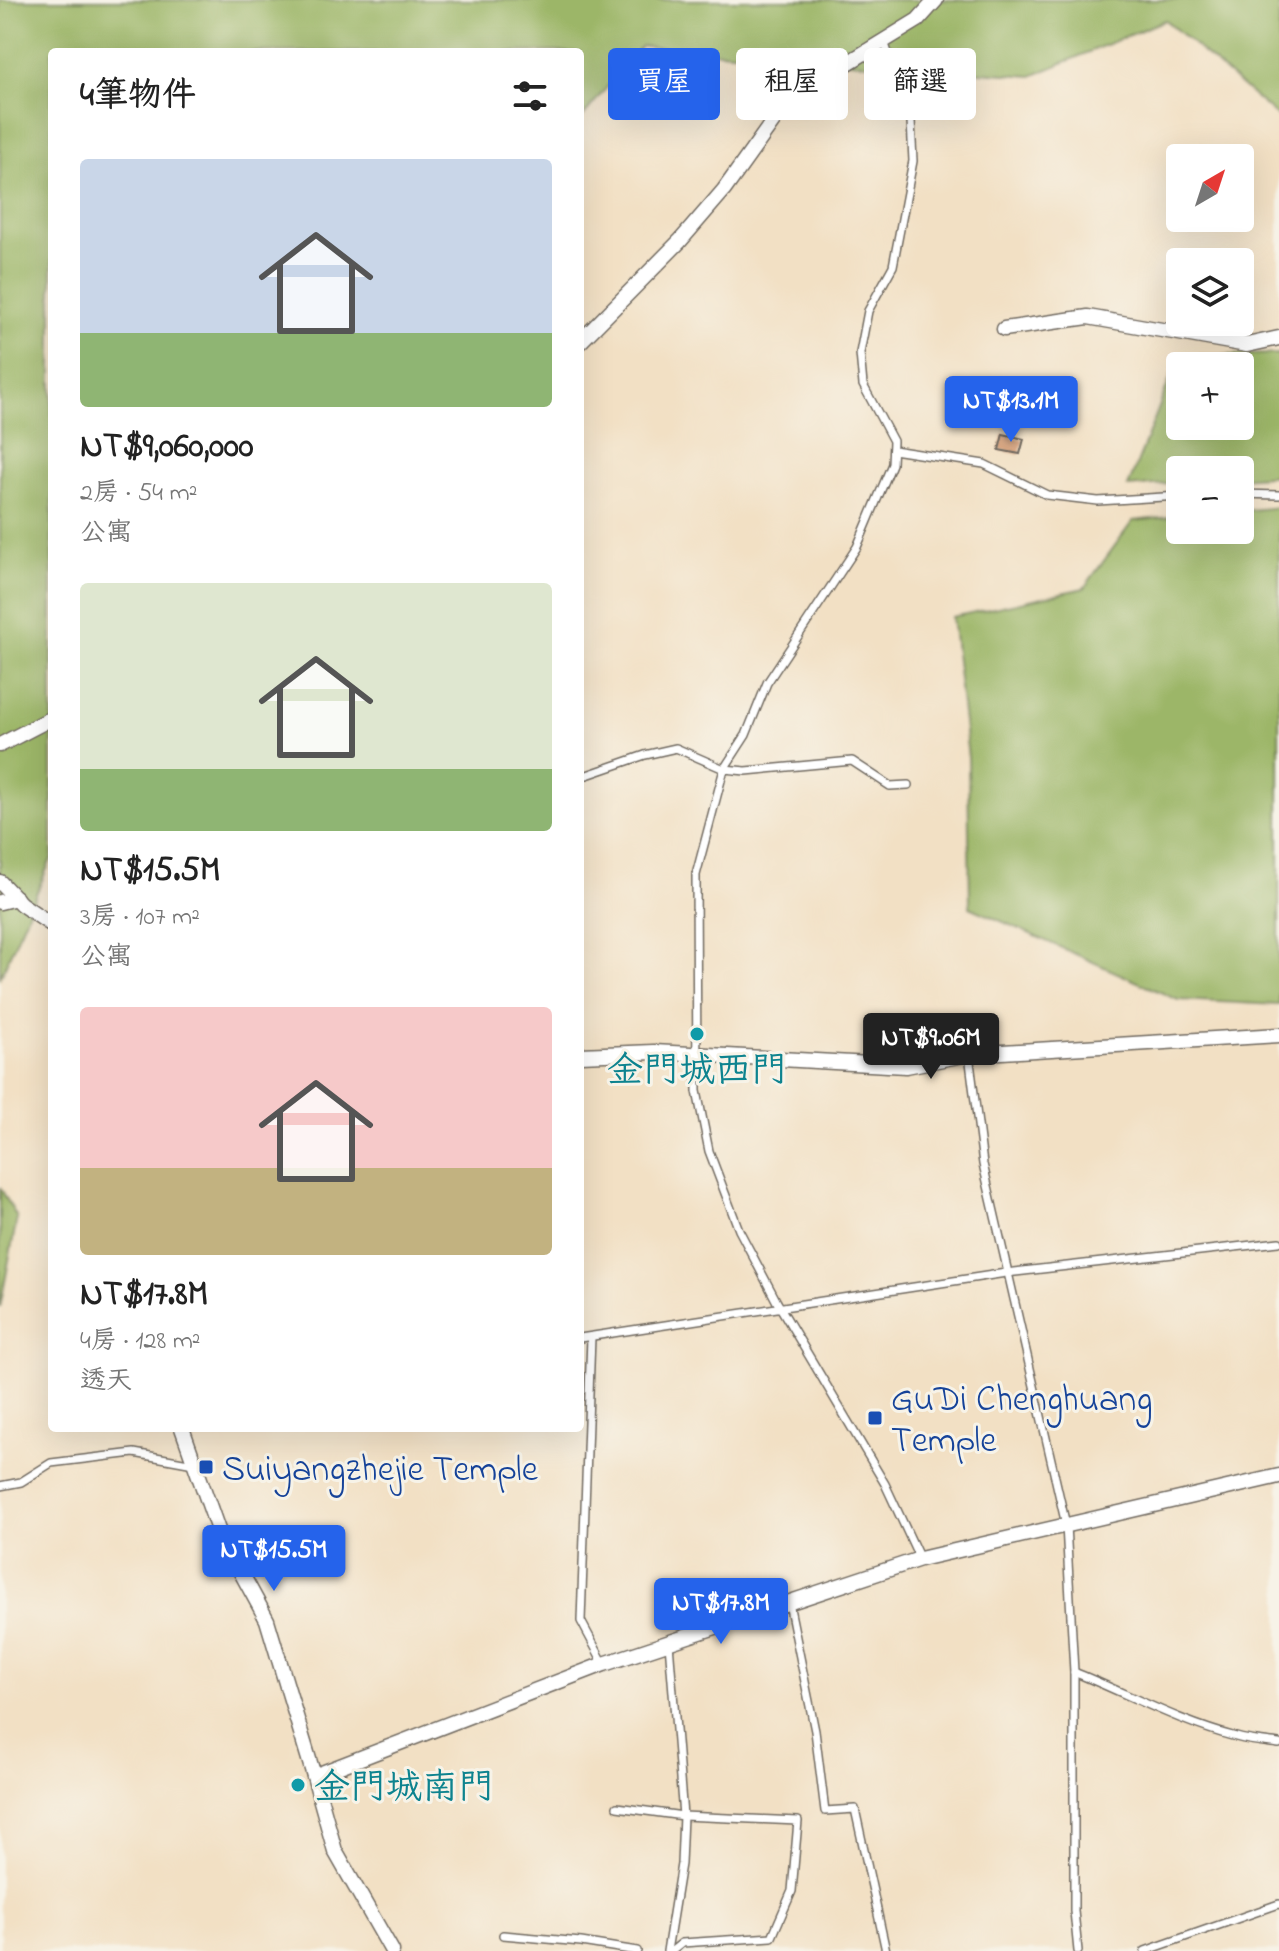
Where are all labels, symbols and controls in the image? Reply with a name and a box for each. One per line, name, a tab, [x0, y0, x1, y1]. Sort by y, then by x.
chip: 買屋	[608, 48, 720, 120]
chip: 租屋	[736, 48, 848, 120]
chip: 篩選	[864, 48, 976, 120]
text: 4筆物件	[80, 72, 196, 122]
icon: filters	[508, 74, 552, 118]
north arrow	[1166, 144, 1254, 232]
map controls	[1166, 144, 1254, 544]
icon: home	[244, 211, 388, 355]
button: layers	[1166, 248, 1254, 336]
button: +	[1166, 352, 1254, 440]
pin: NT$13.1M	[928, 376, 1094, 444]
text: NT$13.1M	[963, 383, 1059, 421]
text: NT$9,060,000	[80, 423, 253, 473]
button: −	[1166, 456, 1254, 544]
text: 2房 · 54 m²	[80, 475, 197, 513]
text: 公寓	[80, 515, 132, 553]
icon: home	[244, 635, 388, 779]
text: NT$15.5M	[80, 847, 220, 897]
text: 3房 · 107 m²	[80, 899, 200, 937]
text: 公寓	[80, 939, 132, 977]
pin: NT$9.06M	[848, 1013, 1014, 1081]
text: NT$9.06M	[881, 1020, 981, 1058]
marker: 金門城西門	[688, 1025, 706, 1043]
place label: 金門城西門	[607, 1046, 787, 1099]
icon: home	[244, 1059, 388, 1203]
text: NT$17.8M	[80, 1271, 208, 1321]
text: 4房 · 128 m²	[80, 1323, 201, 1361]
text: 透天	[80, 1363, 132, 1401]
place label: GuDi Chenghuang Temple	[891, 1375, 1152, 1469]
marker: GuDi Chenghuang Temple	[866, 1409, 884, 1427]
place label: Suiyangzhejie Temple	[222, 1445, 539, 1498]
marker: Suiyangzhejie Temple	[197, 1458, 215, 1476]
pin: NT$15.5M	[191, 1525, 357, 1593]
text: NT$15.5M	[220, 1532, 328, 1570]
pin: NT$17.8M	[638, 1578, 804, 1646]
text: NT$17.8M	[672, 1585, 770, 1623]
place label: 金門城南門	[314, 1763, 494, 1816]
marker: 金門城南門	[289, 1776, 307, 1794]

